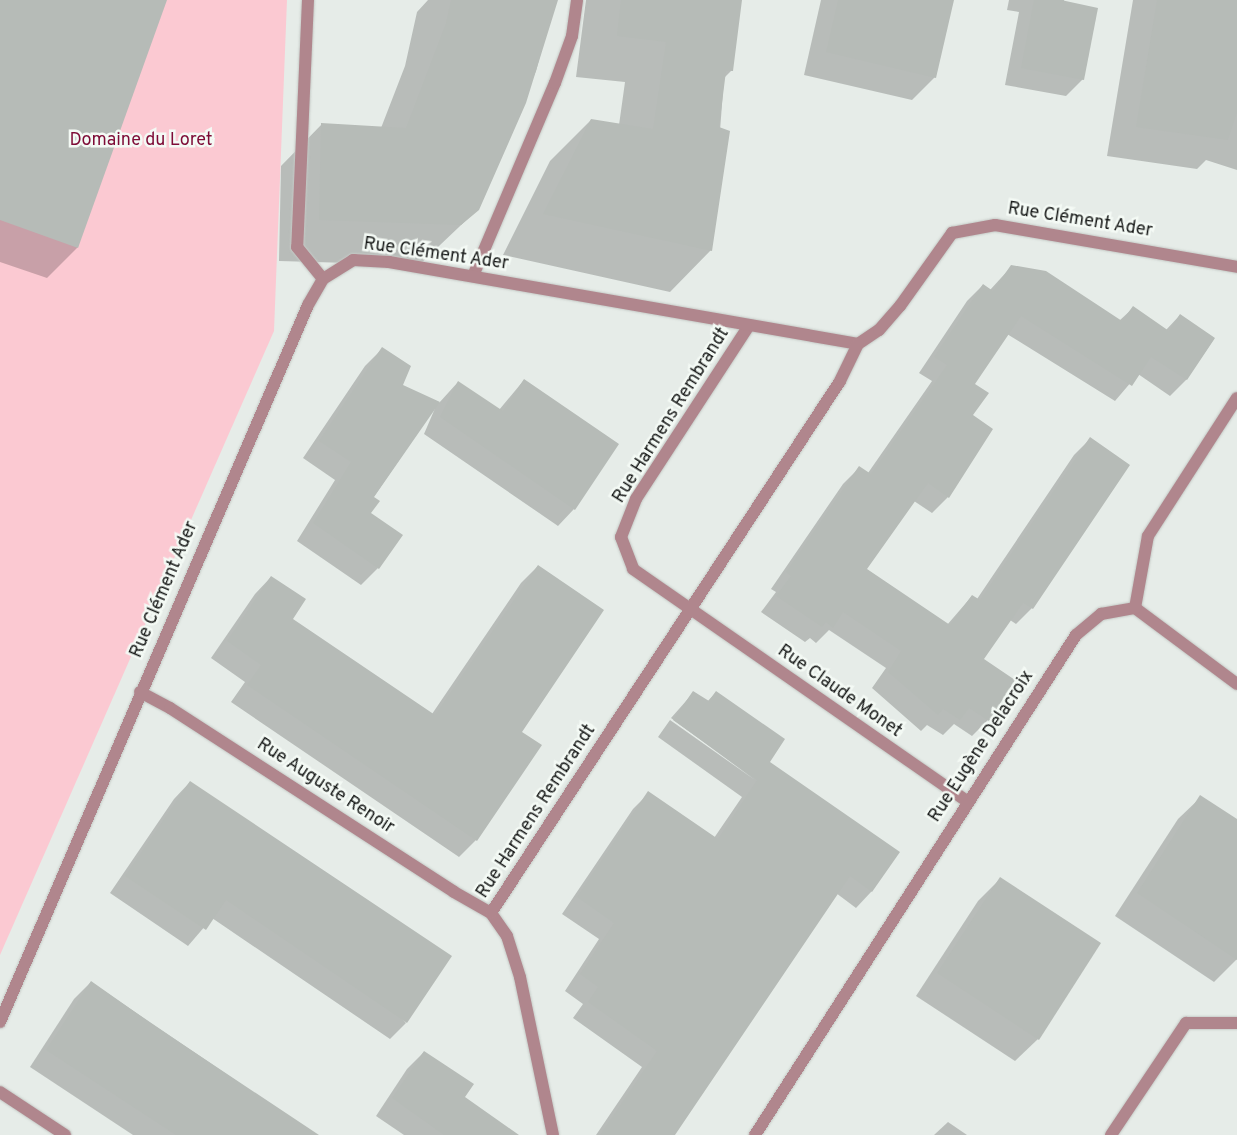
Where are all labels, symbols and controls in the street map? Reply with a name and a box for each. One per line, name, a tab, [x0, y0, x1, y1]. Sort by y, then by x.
park label: Domaine du Loret	[69, 130, 213, 152]
street label: Rue Clément Ader	[1006, 199, 1154, 243]
street label: Rue Clément Ader	[362, 234, 510, 276]
street label: Rue Harmens Rembrandt	[609, 324, 735, 508]
street label: Rue Clément Ader	[126, 518, 204, 662]
street label: Rue Claude Monet	[773, 641, 905, 743]
street label: Rue Eugène Delacroix	[925, 667, 1039, 827]
street label: Rue Harmens Rembrandt	[473, 721, 601, 903]
street label: Rue Auguste Renoir	[252, 734, 398, 840]

